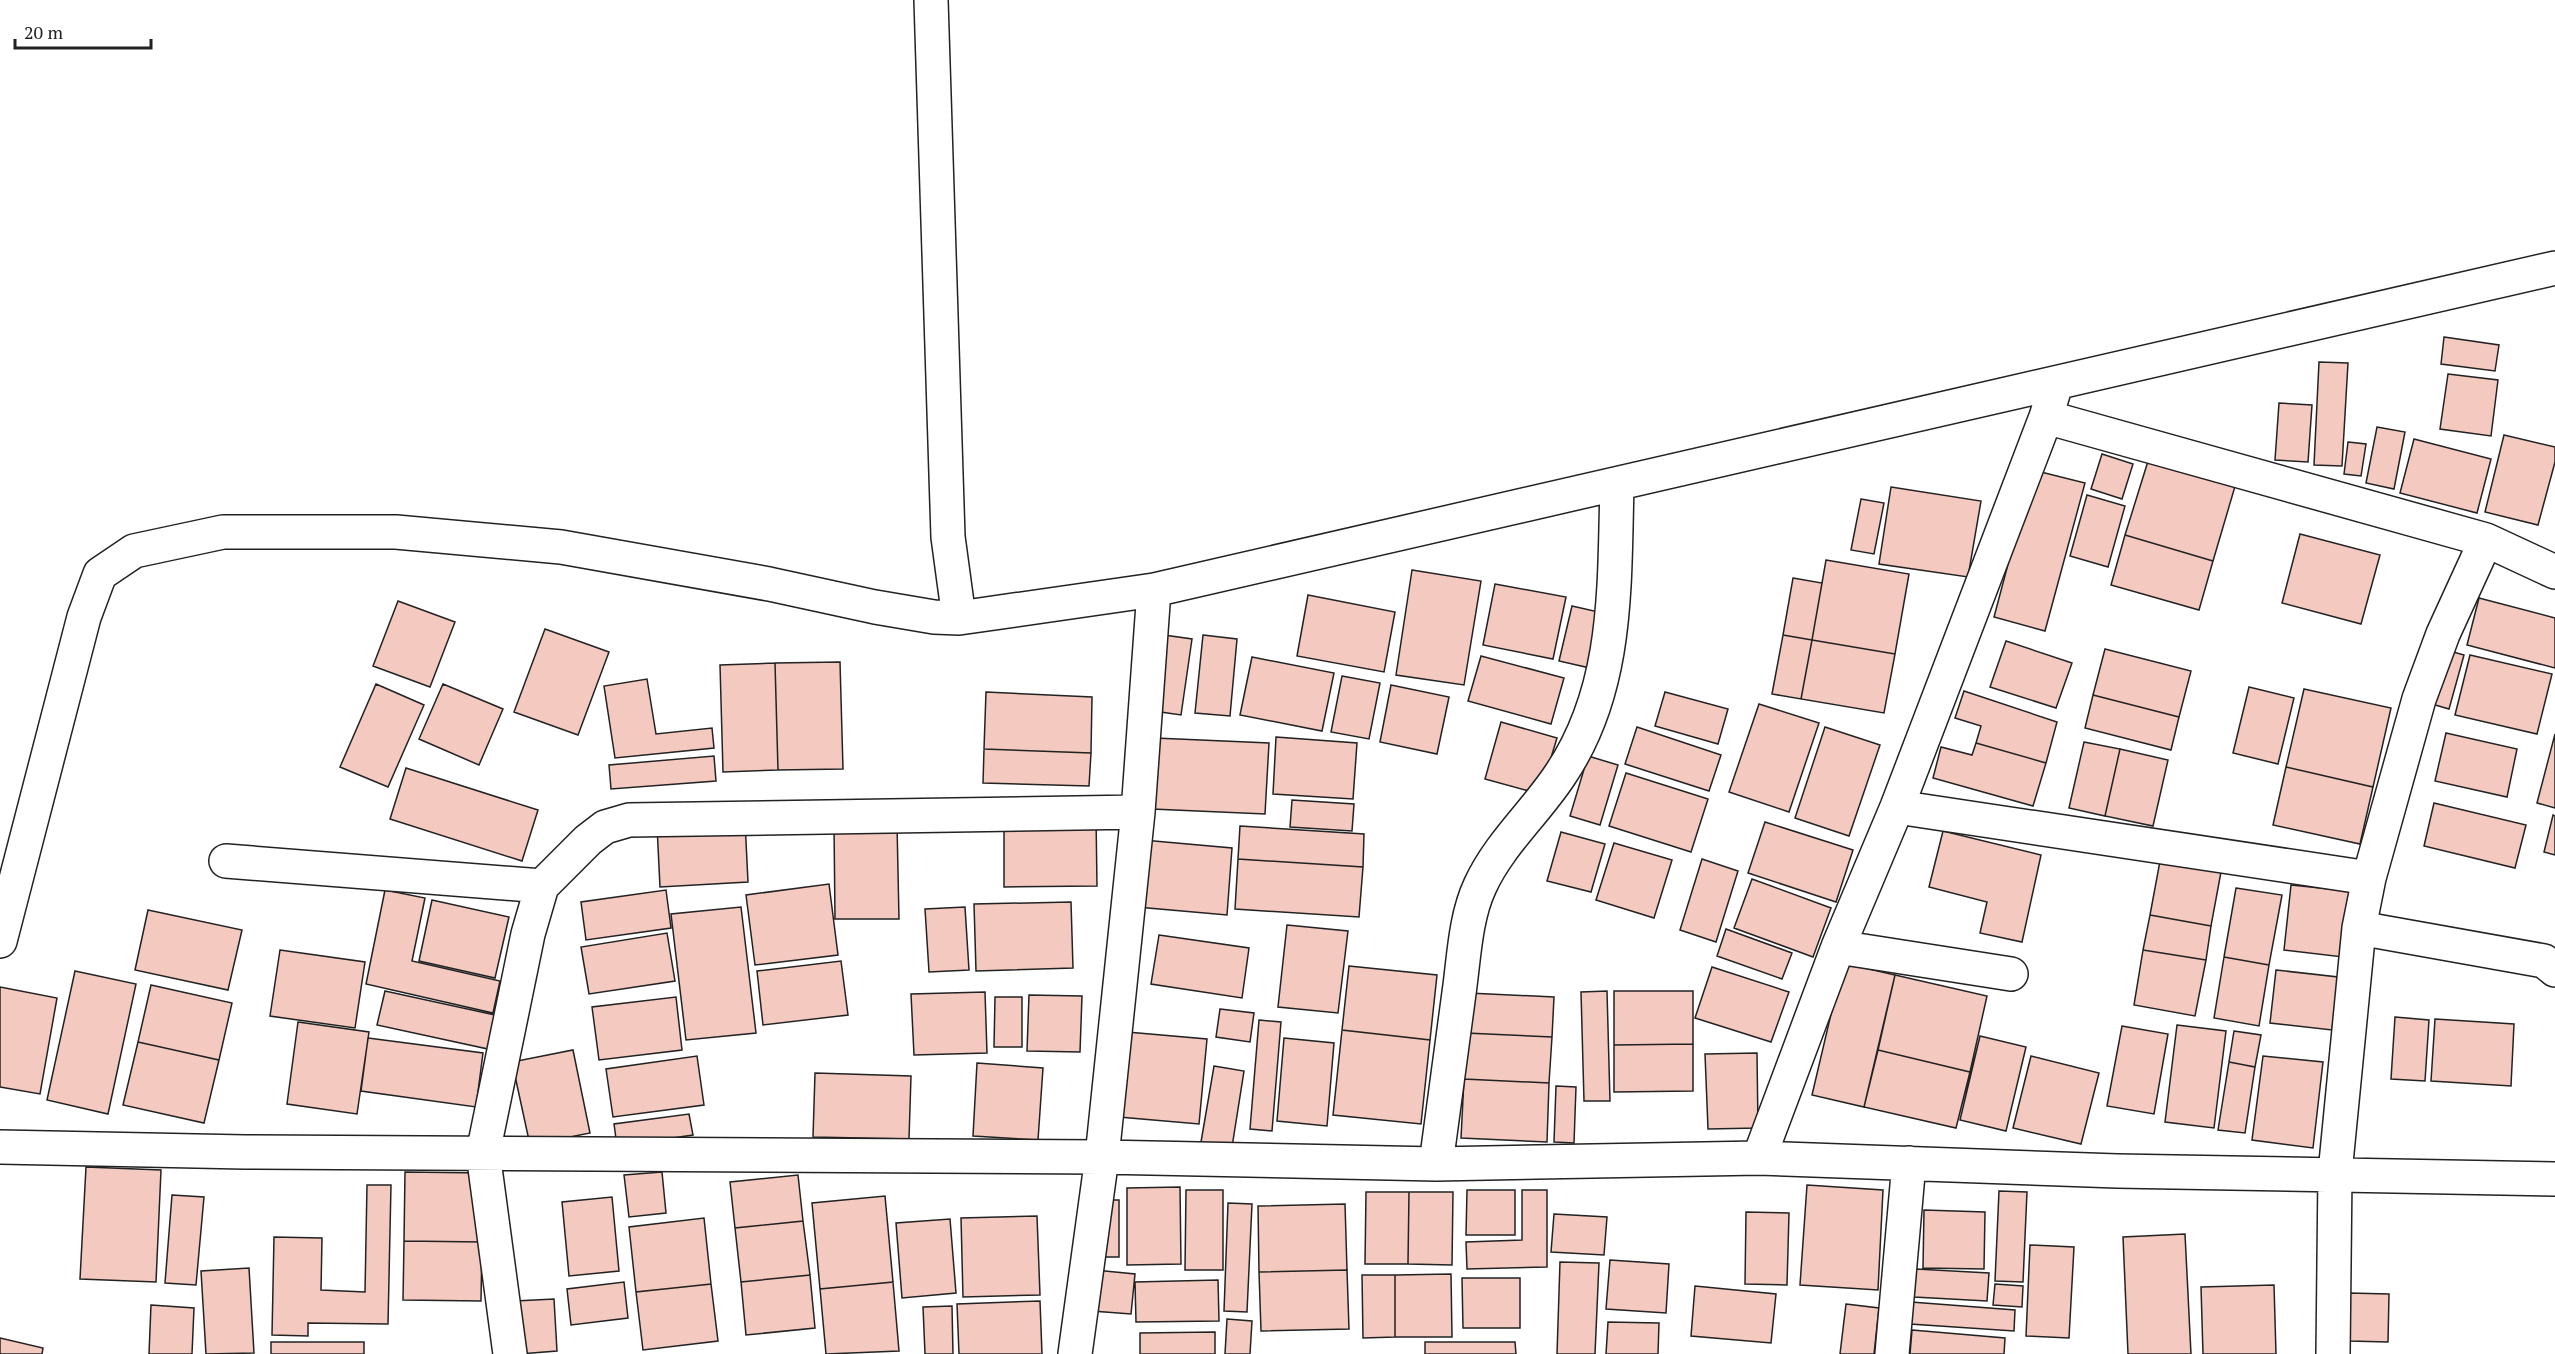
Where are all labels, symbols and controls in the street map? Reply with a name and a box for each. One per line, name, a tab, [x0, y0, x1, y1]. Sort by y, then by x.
scale bar	[15, 12, 152, 50]
text: 20 m	[24, 20, 64, 44]

